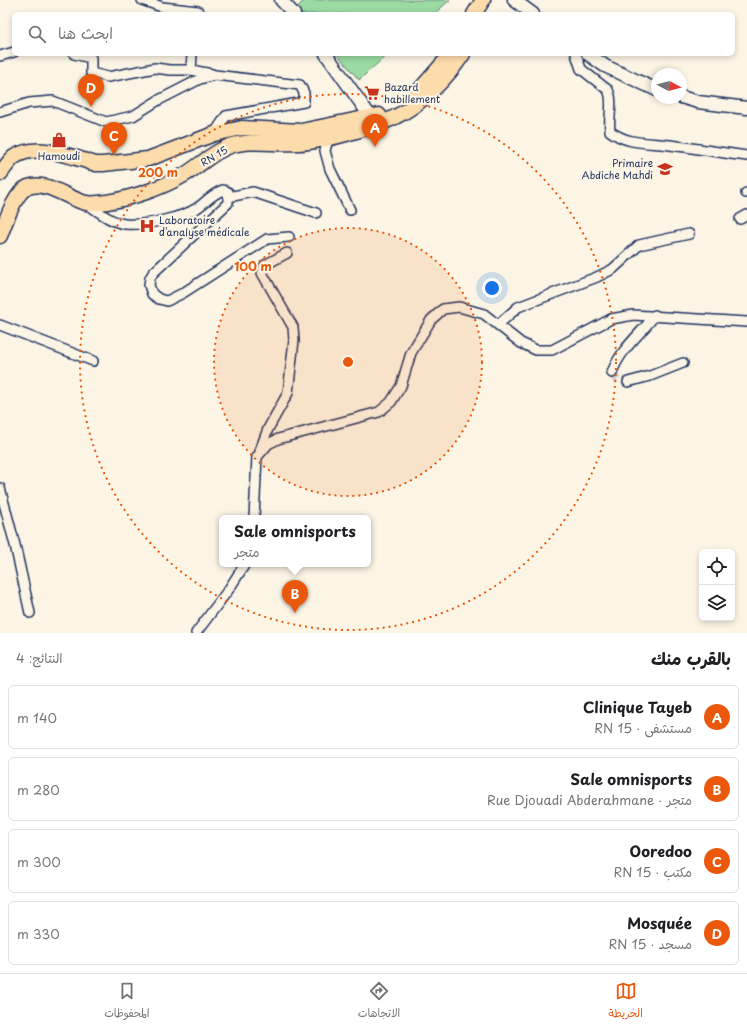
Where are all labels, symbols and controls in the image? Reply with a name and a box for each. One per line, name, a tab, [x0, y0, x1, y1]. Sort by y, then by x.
search box	[12, 12, 735, 56]
text: ابحث هنا	[58, 21, 113, 44]
icon: search	[26, 23, 48, 45]
north arrow	[651, 68, 687, 104]
pin: D	[78, 74, 104, 107]
place label: Bazard habillement	[384, 79, 440, 106]
supermarket icon: Bazard habillement	[363, 84, 381, 102]
pin: A	[362, 114, 388, 147]
pin: C	[101, 122, 127, 155]
shop icon: Hamoudi	[50, 131, 68, 149]
street label: RN 15	[197, 142, 230, 169]
place label: Hamoudi	[38, 148, 81, 163]
place label: Primaire Abdiche Mahdi	[582, 155, 653, 182]
school or university icon: Primaire Abdiche Mahdi	[656, 160, 674, 178]
text: 200 m	[138, 163, 178, 181]
place label: Laboratoire d'analyse médicale	[159, 212, 250, 240]
hospital icon: Laboratoire d'analyse médicale	[138, 217, 156, 235]
text: 100 m	[234, 257, 272, 275]
your location	[482, 278, 502, 298]
centre of rings	[341, 355, 355, 369]
popup	[219, 515, 371, 567]
text: Sale omnisports	[234, 519, 356, 542]
text: متجر	[234, 542, 260, 561]
map controls	[699, 549, 735, 621]
button: locate	[699, 549, 735, 585]
pin: B	[282, 580, 308, 613]
button: layers	[699, 585, 735, 621]
text: بالقرب منك	[651, 645, 731, 671]
text: النتائج: 4	[16, 648, 63, 667]
text: Clinique Tayeb	[583, 695, 692, 718]
text: 140 m	[17, 708, 57, 727]
text: A	[712, 708, 722, 727]
text: مستشفى · RN 15	[594, 718, 692, 737]
text: Sale omnisports	[570, 767, 692, 790]
text: 280 m	[17, 780, 60, 799]
text: B	[713, 780, 721, 799]
text: متجر · Rue Djouadi Abderahmane	[487, 790, 692, 809]
text: Ooredoo	[630, 839, 692, 862]
text: 300 m	[17, 852, 61, 871]
text: C	[712, 852, 722, 871]
text: مكتب · RN 15	[613, 862, 692, 881]
text: Mosquée	[627, 911, 692, 934]
text: 330 m	[17, 924, 60, 943]
text: D	[712, 924, 722, 943]
text: مسجد · RN 15	[609, 934, 692, 953]
tab: المحفوظات	[104, 980, 149, 1023]
tab: الاتجاهات	[358, 980, 400, 1023]
tab: الخريطة	[609, 980, 643, 1023]

